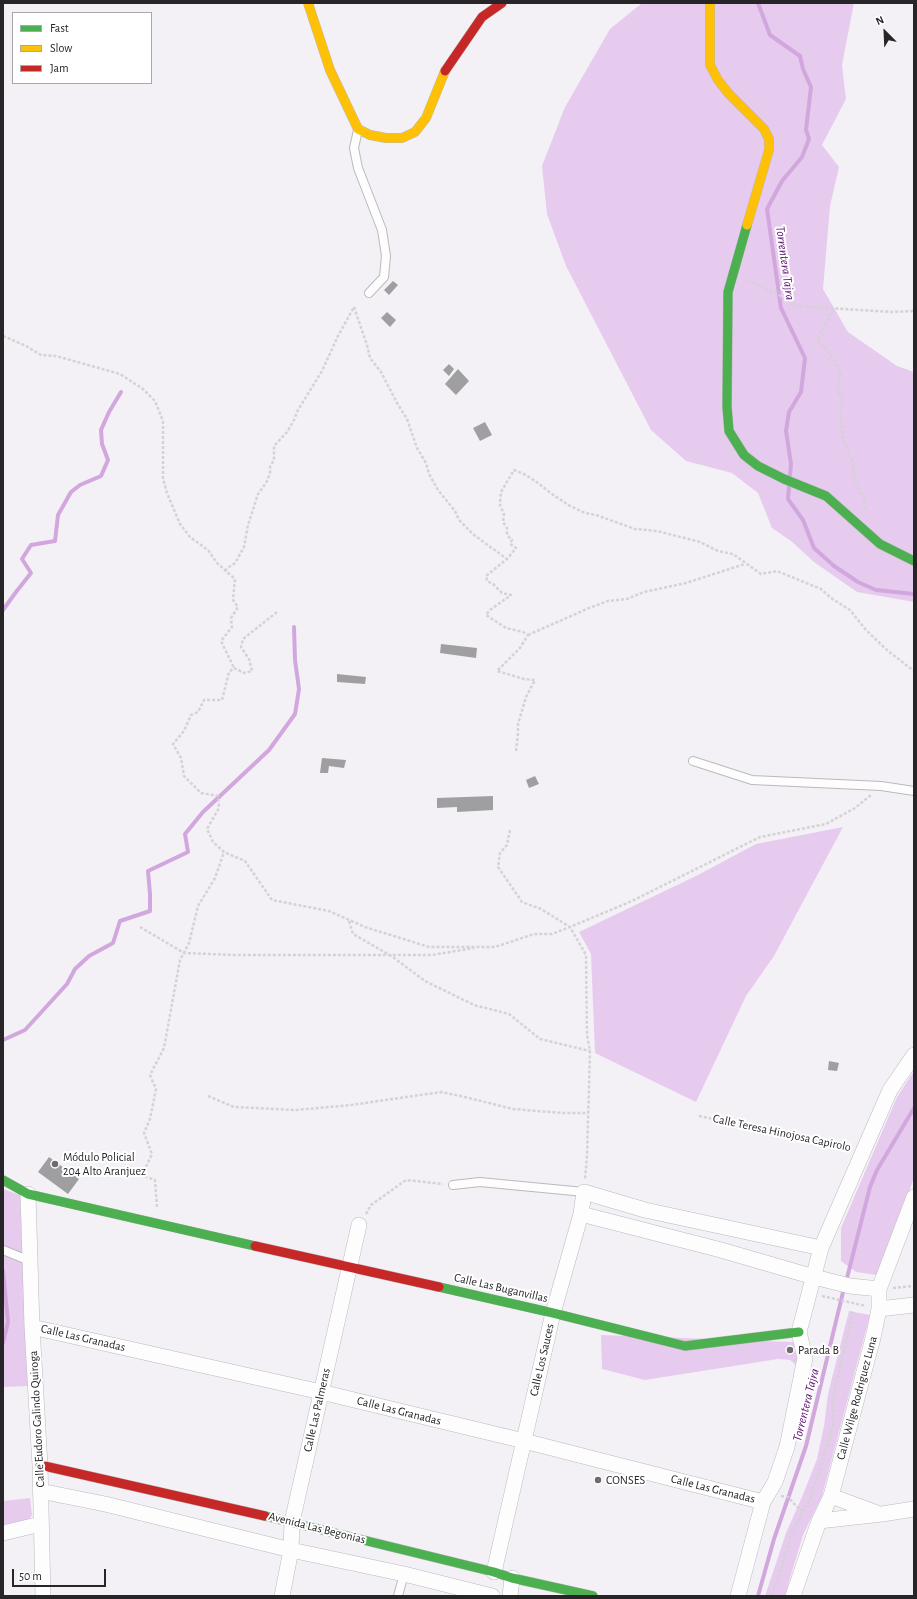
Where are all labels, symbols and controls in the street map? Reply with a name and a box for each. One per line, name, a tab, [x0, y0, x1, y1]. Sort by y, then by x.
legend	[12, 12, 152, 84]
north arrow	[865, 12, 905, 52]
text: N	[874, 14, 886, 27]
text: Fast	[50, 22, 69, 34]
text: Slow	[50, 42, 72, 54]
text: Jam	[50, 62, 69, 74]
water label: Torrentera Tajra	[772, 225, 798, 301]
street label: Calle Teresa Hinojosa Capirolo	[712, 1111, 852, 1155]
place label: Módulo Policial 204 Alto Aranjuez	[63, 1150, 146, 1178]
marker: Módulo Policial 204 Alto Aranjuez	[50, 1159, 60, 1169]
street label: Calle Las Buganvillas	[453, 1270, 549, 1306]
street label: Calle Las Granadas	[39, 1321, 127, 1355]
street label: Calle Los Sauces	[527, 1322, 557, 1398]
street label: Calle Wilge Rodriguez Luna	[834, 1335, 880, 1461]
place label: Parada B	[798, 1343, 839, 1357]
marker: Parada B	[785, 1345, 795, 1355]
street label: Calle Eudoro Galindo Quiroga	[26, 1350, 48, 1488]
street label: Calle Las Palmeras	[300, 1367, 334, 1453]
water label: Torrentera Tajra	[789, 1367, 823, 1443]
street label: Calle Las Granadas	[355, 1394, 443, 1428]
street label: Calle Las Granadas	[669, 1472, 757, 1506]
place label: CONSES	[606, 1473, 645, 1487]
marker: CONSES	[593, 1475, 603, 1485]
street label: Avenida Las Begonias	[267, 1509, 367, 1547]
scale bar	[14, 1561, 108, 1587]
text: 50 m	[19, 1570, 42, 1582]

